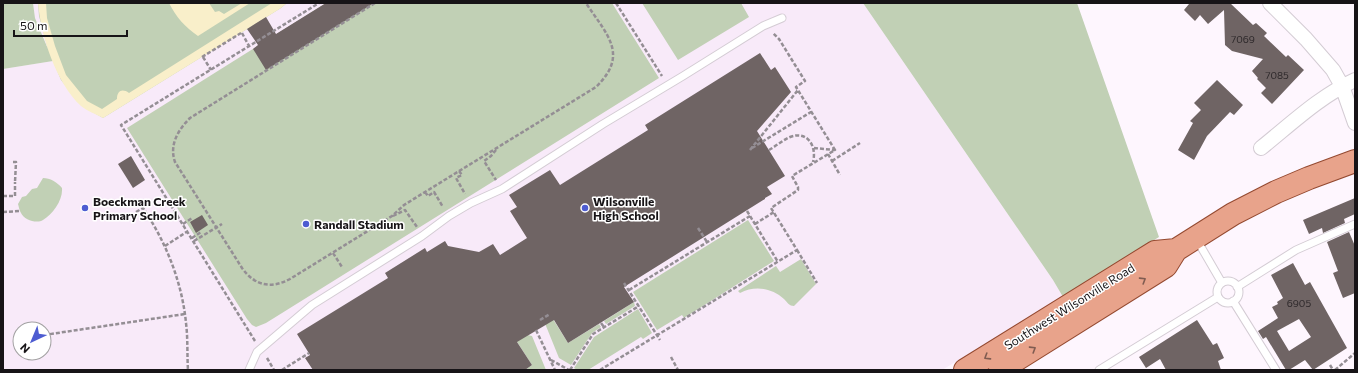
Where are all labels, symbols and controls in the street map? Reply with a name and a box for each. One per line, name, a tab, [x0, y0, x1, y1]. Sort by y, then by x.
scale bar	[14, 12, 127, 38]
text: 50 m	[20, 18, 48, 32]
house number: 7069	[1231, 33, 1255, 45]
house number: 7085	[1265, 69, 1289, 81]
place label: Boeckman Creek Primary School	[93, 194, 186, 222]
place label: Wilsonville High School	[593, 194, 659, 222]
marker: Boeckman Creek Primary School	[80, 203, 90, 213]
marker: Wilsonville High School	[580, 203, 590, 213]
place label: Randall Stadium	[314, 217, 404, 231]
marker: Randall Stadium	[301, 219, 311, 229]
street label: Southwest Wilsonville Road	[1001, 260, 1137, 352]
one-way arrow	[1139, 278, 1146, 285]
house number: 6905	[1287, 297, 1311, 309]
north arrow	[12, 321, 52, 361]
text: N	[17, 341, 32, 356]
one-way arrow	[1029, 347, 1036, 354]
one-way arrow	[984, 352, 991, 360]

